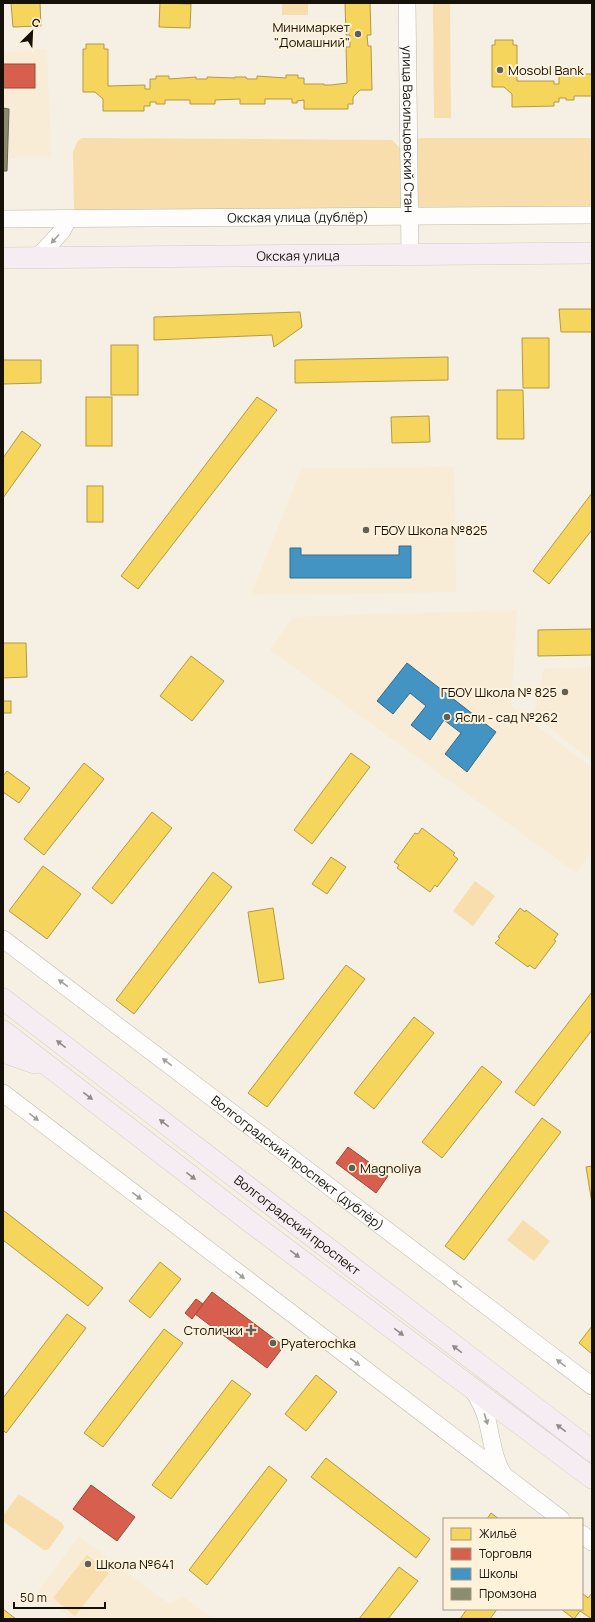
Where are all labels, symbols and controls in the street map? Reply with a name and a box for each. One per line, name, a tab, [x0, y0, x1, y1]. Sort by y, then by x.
north arrow	[12, 12, 52, 52]
text: С	[30, 14, 43, 31]
place label: Минимаркет "Домашний"	[272, 18, 350, 51]
marker: Минимаркет "Домашний"	[353, 29, 363, 39]
street label: улица Васильцовский Стан	[399, 45, 418, 213]
place label: Mosobl Bank	[508, 61, 584, 79]
marker: Mosobl Bank	[495, 65, 505, 75]
street label: Окская улица (дублёр)	[227, 208, 369, 226]
one-way arrow	[50, 234, 59, 244]
street label: Окская улица	[256, 246, 340, 265]
place label: ГБОУ Школа №825	[374, 521, 488, 539]
marker: ГБОУ Школа №825	[361, 525, 371, 535]
place label: ГБОУ Школа № 825	[441, 683, 557, 701]
marker: ГБОУ Школа № 825	[560, 687, 570, 697]
place label: Ясли - сад №262	[455, 708, 558, 726]
marker: Ясли - сад №262	[442, 712, 452, 722]
one-way arrow	[58, 979, 69, 988]
one-way arrow	[55, 1039, 66, 1048]
one-way arrow	[161, 1058, 172, 1066]
street label: Волгоградский проспект (дублёр)	[209, 1090, 387, 1234]
one-way arrow	[83, 1092, 94, 1100]
one-way arrow	[28, 1112, 39, 1121]
one-way arrow	[158, 1119, 169, 1127]
place label: Magnoliya	[360, 1159, 421, 1177]
marker: Magnoliya	[347, 1163, 357, 1173]
one-way arrow	[186, 1171, 197, 1180]
street label: Волгоградский проспект	[231, 1172, 363, 1280]
one-way arrow	[131, 1192, 142, 1200]
one-way arrow	[289, 1250, 300, 1259]
one-way arrow	[235, 1271, 246, 1279]
one-way arrow	[452, 1280, 462, 1288]
place label: Столички	[184, 1321, 243, 1339]
marker: Столички	[246, 1325, 256, 1335]
one-way arrow	[393, 1328, 404, 1336]
place label: Pyaterochka	[281, 1334, 356, 1352]
marker: Pyaterochka	[268, 1338, 278, 1348]
one-way arrow	[452, 1345, 463, 1353]
one-way arrow	[349, 1358, 360, 1367]
one-way arrow	[555, 1358, 566, 1367]
one-way arrow	[483, 1413, 489, 1425]
one-way arrow	[555, 1423, 566, 1432]
legend	[443, 1518, 583, 1610]
text: Жильё	[479, 1525, 517, 1542]
text: Торговля	[479, 1545, 532, 1562]
place label: Школа №641	[96, 1555, 174, 1573]
marker: Школа №641	[83, 1559, 93, 1569]
text: Школы	[479, 1565, 518, 1582]
scale bar	[14, 1584, 105, 1610]
text: Промзона	[479, 1585, 537, 1602]
text: 50 m	[20, 1589, 47, 1606]

